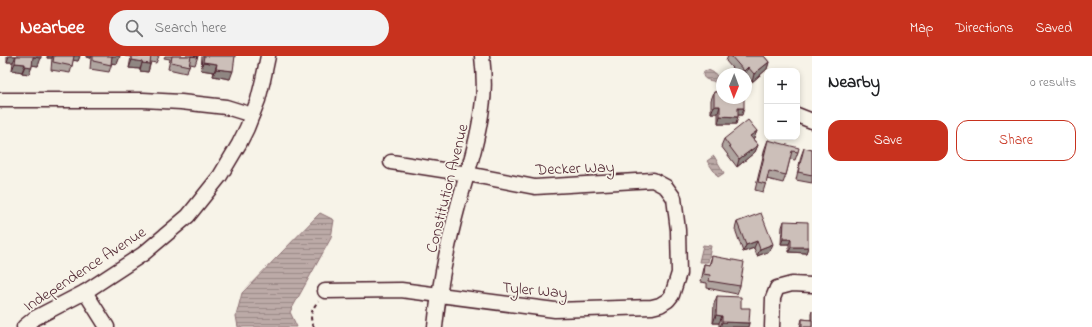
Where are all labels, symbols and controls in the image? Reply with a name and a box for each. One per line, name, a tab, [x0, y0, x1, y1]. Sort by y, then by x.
search box	[109, 10, 389, 46]
text: Nearbee	[20, 15, 85, 42]
icon: search	[123, 17, 145, 39]
text: Search here	[155, 17, 226, 39]
text: Map	[910, 18, 933, 39]
text: Directions	[955, 18, 1013, 39]
text: Saved	[1035, 18, 1072, 39]
north arrow	[716, 68, 752, 104]
map controls	[764, 68, 800, 140]
button: +	[764, 68, 800, 104]
text: Nearby	[828, 70, 880, 95]
text: 0 results	[1030, 73, 1076, 92]
button: −	[764, 104, 800, 140]
button: Save	[828, 120, 948, 161]
button: Share	[956, 120, 1076, 161]
street label: Constitution Avenue	[420, 121, 476, 256]
street label: Decker Way	[534, 156, 615, 182]
street label: Independence Avenue	[19, 221, 152, 318]
street label: Tyler Way	[501, 276, 569, 306]

